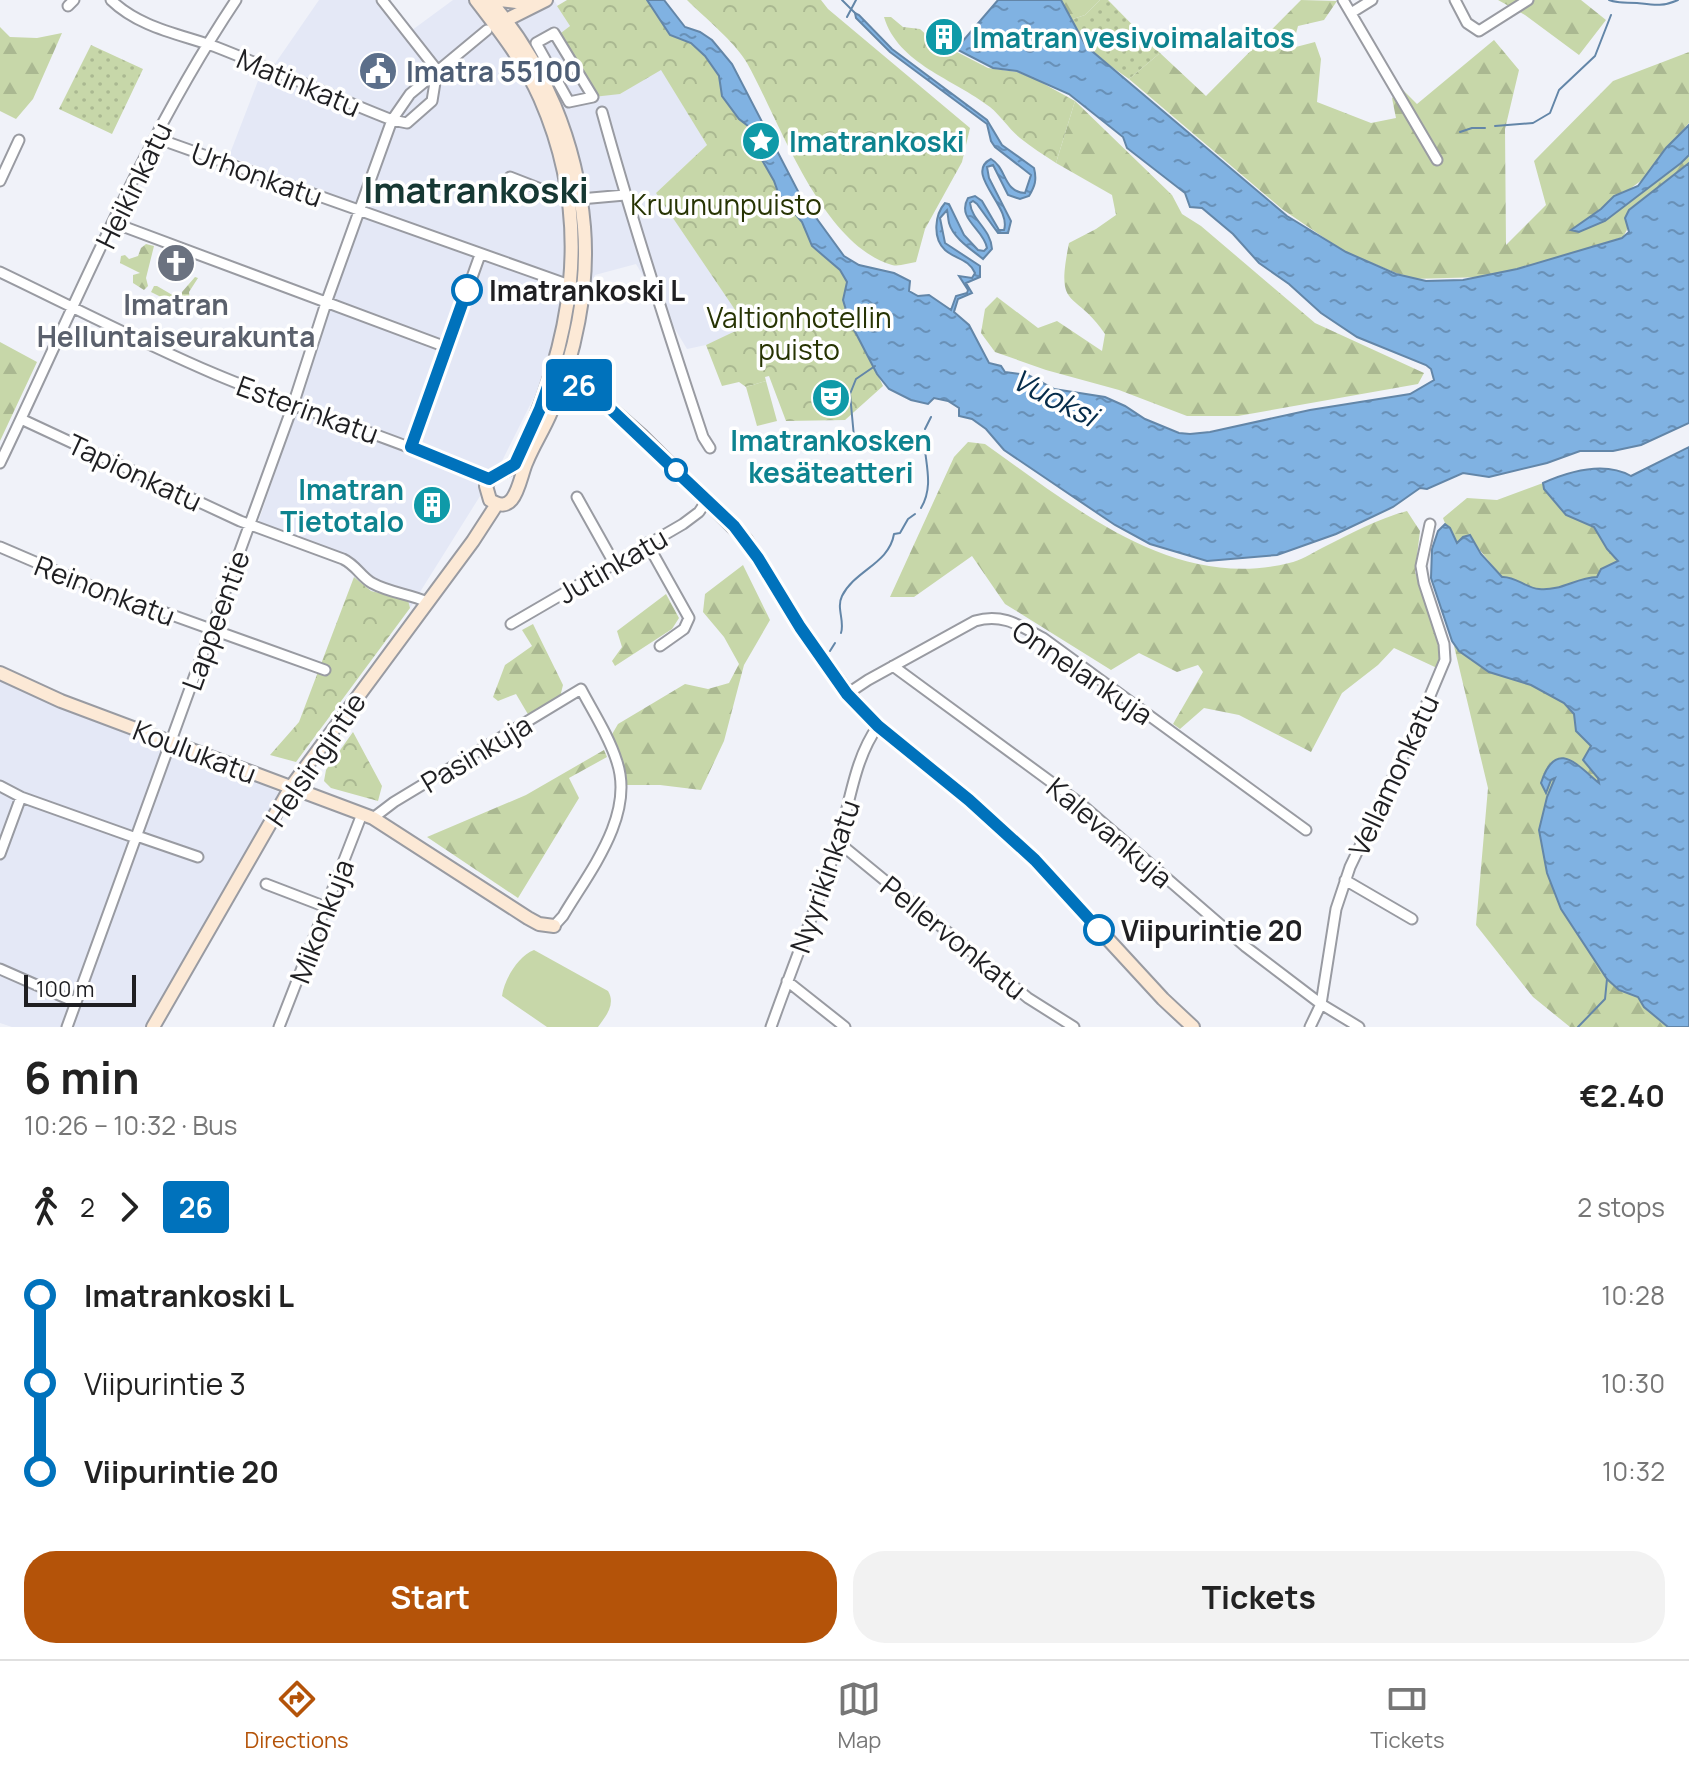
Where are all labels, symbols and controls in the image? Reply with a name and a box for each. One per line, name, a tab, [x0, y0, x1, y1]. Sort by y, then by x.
building icon: Imatran vesivoimalaitos	[923, 16, 965, 58]
place label: Imatran vesivoimalaitos	[972, 18, 1295, 56]
street label: Matinkatu	[231, 39, 367, 125]
public building icon: Imatra 55100	[357, 50, 399, 92]
place label: Imatra 55100	[406, 52, 582, 90]
street label: Heikinkatu	[86, 115, 180, 255]
place icon: Imatrankoski	[740, 120, 782, 162]
place label: Imatrankoski	[789, 122, 965, 160]
street label: Urhonkatu	[186, 133, 328, 215]
district label: Imatrankoski	[363, 165, 589, 214]
park label: Kruununpuisto	[630, 185, 822, 223]
church icon: Imatran Helluntaiseurakunta	[155, 242, 197, 284]
place label: Imatrankoski L	[489, 271, 685, 309]
marker: Imatrankoski L	[452, 275, 482, 305]
place label: Imatran Helluntaiseurakunta	[37, 285, 315, 355]
park label: Valtionhotellin puisto	[706, 298, 892, 368]
water label: Vuoksi	[1006, 358, 1108, 438]
line badge: 26	[543, 359, 615, 411]
street label: Esterinkatu	[232, 366, 384, 452]
text: 26	[562, 366, 596, 404]
theatre icon: Imatrankosken kesäteatteri	[810, 377, 852, 419]
place label: Imatrankosken kesäteatteri	[730, 421, 932, 491]
street label: Tapionkatu	[62, 424, 208, 520]
unlabelled marker	[665, 459, 687, 481]
place label: Imatran Tietotalo	[280, 470, 404, 540]
building icon: Imatran Tietotalo	[411, 484, 453, 526]
street label: Jutinkatu	[550, 518, 674, 612]
street label: Lappeentie	[172, 545, 258, 695]
street label: Reinonkatu	[29, 546, 181, 634]
street label: Onnelankuja	[1005, 611, 1161, 733]
street label: Helsingintie	[256, 685, 374, 833]
street label: Vellamonkatu	[1339, 688, 1447, 862]
street label: Pasinkuja	[414, 705, 538, 801]
street label: Koulukatu	[128, 710, 262, 792]
street label: Kalevankuja	[1039, 768, 1181, 896]
street label: Nyyrikinkatu	[780, 794, 868, 958]
street label: Mikonkuja	[280, 854, 362, 988]
street label: Pellervonkatu	[873, 867, 1035, 1007]
place label: Viipurintie 20	[1121, 911, 1303, 949]
marker: Viipurintie 20	[1084, 915, 1114, 945]
scale bar	[24, 971, 136, 1007]
text: 100 m	[36, 974, 94, 1004]
text: 6 min	[24, 1047, 140, 1107]
text: €2.40	[1580, 1075, 1665, 1116]
text: 10:26 – 10:32 · Bus	[24, 1107, 237, 1143]
icon: walk	[24, 1185, 68, 1229]
icon: forward	[107, 1185, 151, 1229]
text: 26	[179, 1188, 213, 1226]
text: 2	[80, 1189, 95, 1225]
text: 2 stops	[1577, 1189, 1665, 1225]
text: Imatrankoski L	[84, 1275, 294, 1316]
text: 10:28	[1601, 1277, 1665, 1313]
text: Viipurintie 3	[84, 1363, 246, 1404]
text: 10:30	[1601, 1365, 1665, 1401]
text: Viipurintie 20	[84, 1451, 279, 1492]
text: 10:32	[1602, 1453, 1665, 1489]
button: Start	[24, 1551, 837, 1643]
button: Tickets	[853, 1551, 1665, 1643]
tab: Directions	[244, 1677, 349, 1755]
tab: Map	[837, 1677, 881, 1755]
tab: Tickets	[1370, 1677, 1445, 1755]

